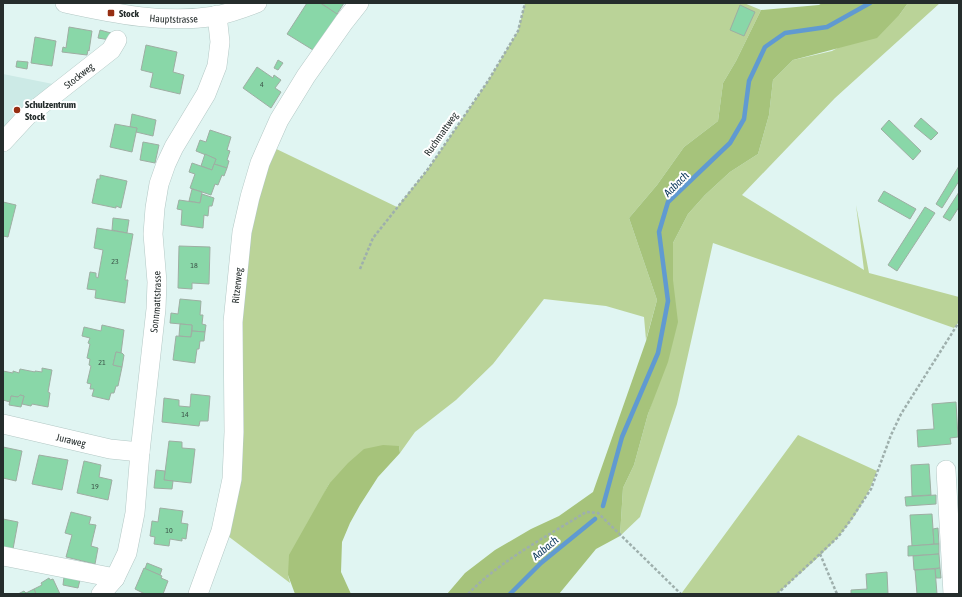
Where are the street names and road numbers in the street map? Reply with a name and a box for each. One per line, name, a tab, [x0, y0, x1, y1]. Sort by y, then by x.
street label: Hauptstrasse	[149, 12, 199, 24]
street label: Stockweg	[62, 60, 96, 90]
street label: Ruchmattweg	[422, 110, 460, 158]
street label: Ritzerweg	[229, 266, 244, 304]
street label: Sonnmattstrasse	[148, 270, 163, 333]
street label: Juraweg	[55, 431, 88, 449]

